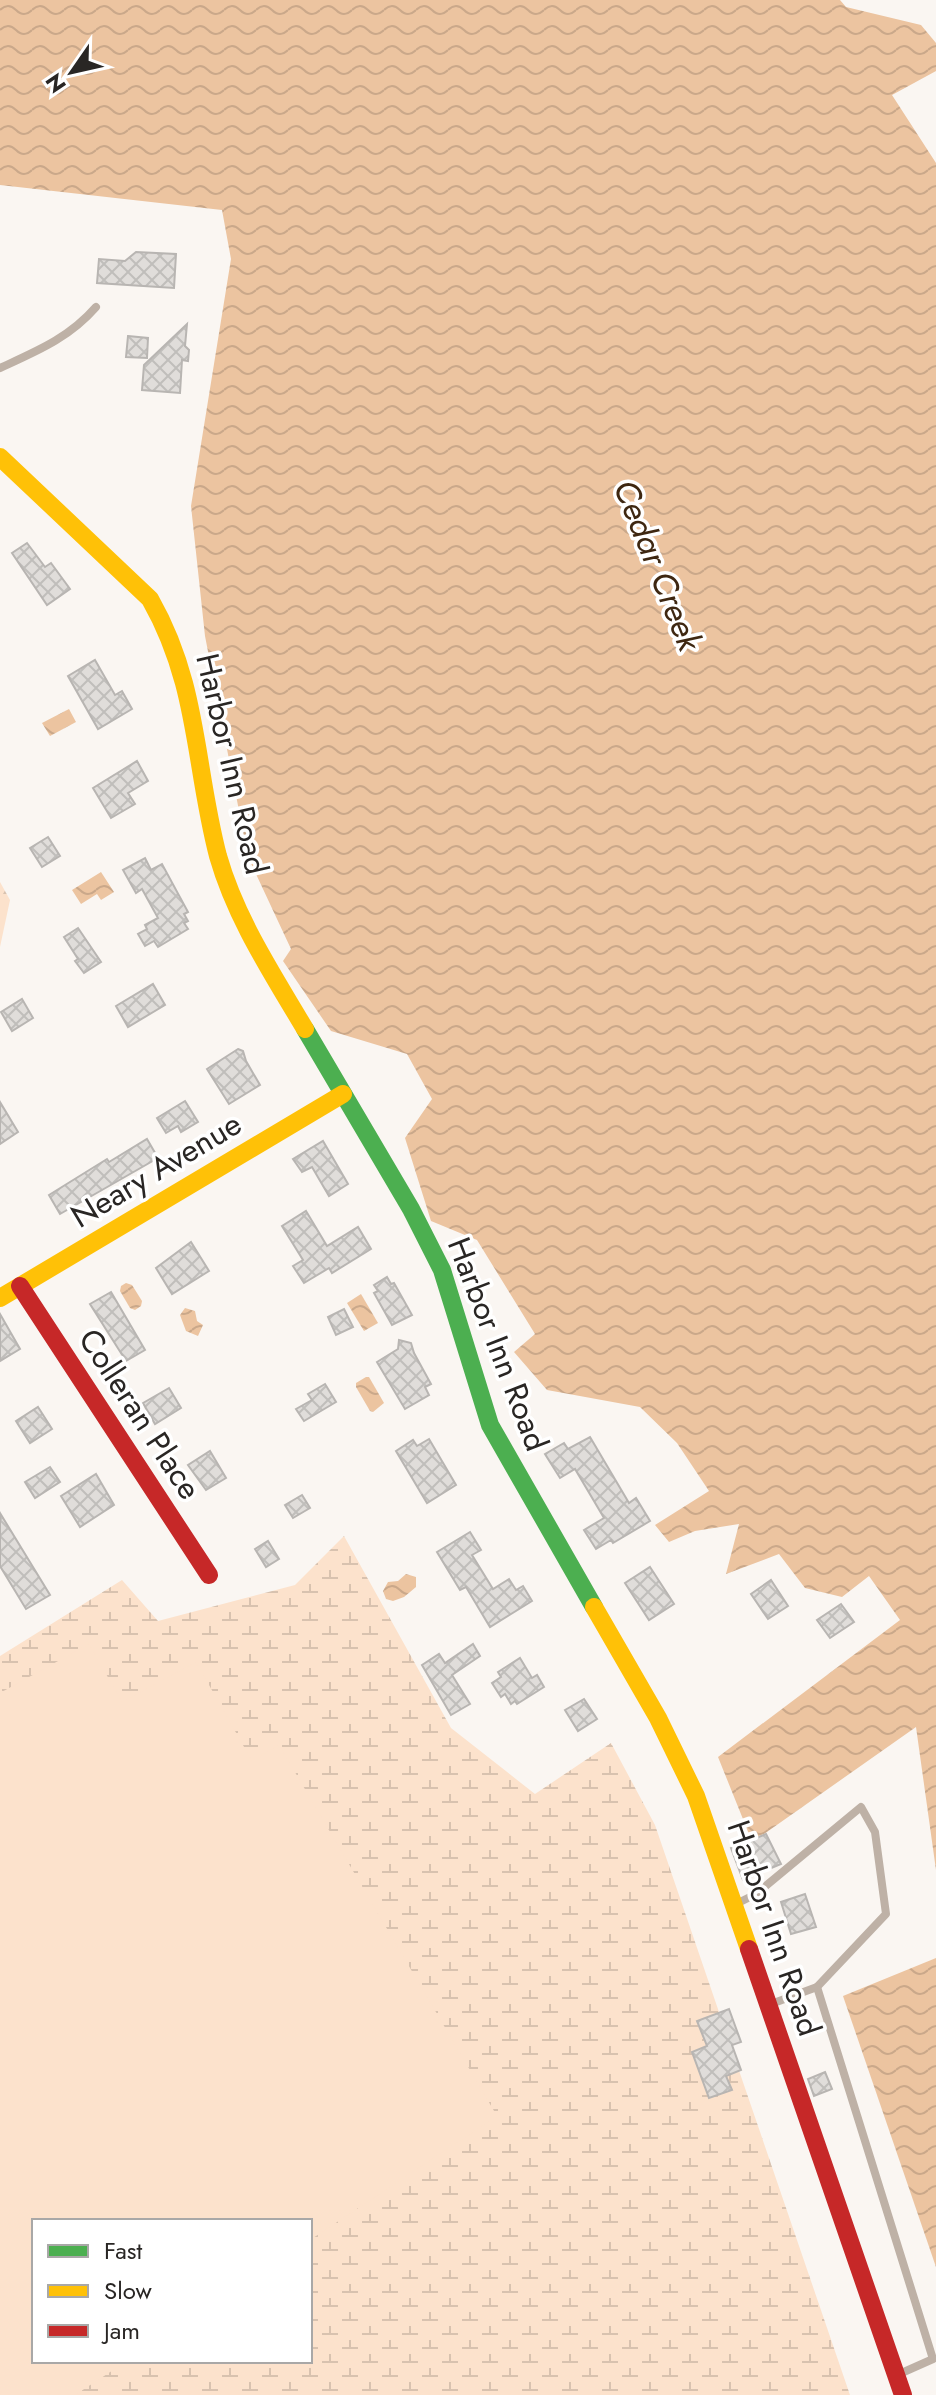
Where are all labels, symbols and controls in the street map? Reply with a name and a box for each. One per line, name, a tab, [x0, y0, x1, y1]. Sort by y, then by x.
north arrow	[32, 32, 112, 112]
text: N	[37, 67, 74, 99]
water label: Cedar Creek	[601, 472, 715, 660]
street label: Harbor Inn Road	[184, 649, 280, 879]
street label: Neary Avenue	[62, 1101, 250, 1239]
street label: Harbor Inn Road	[436, 1230, 560, 1458]
street label: Colleran Place	[67, 1320, 213, 1508]
street label: Harbor Inn Road	[716, 1814, 832, 2042]
legend	[32, 2219, 312, 2363]
text: Fast	[104, 2233, 142, 2268]
text: Slow	[104, 2273, 152, 2308]
text: Jam	[101, 2313, 140, 2348]

